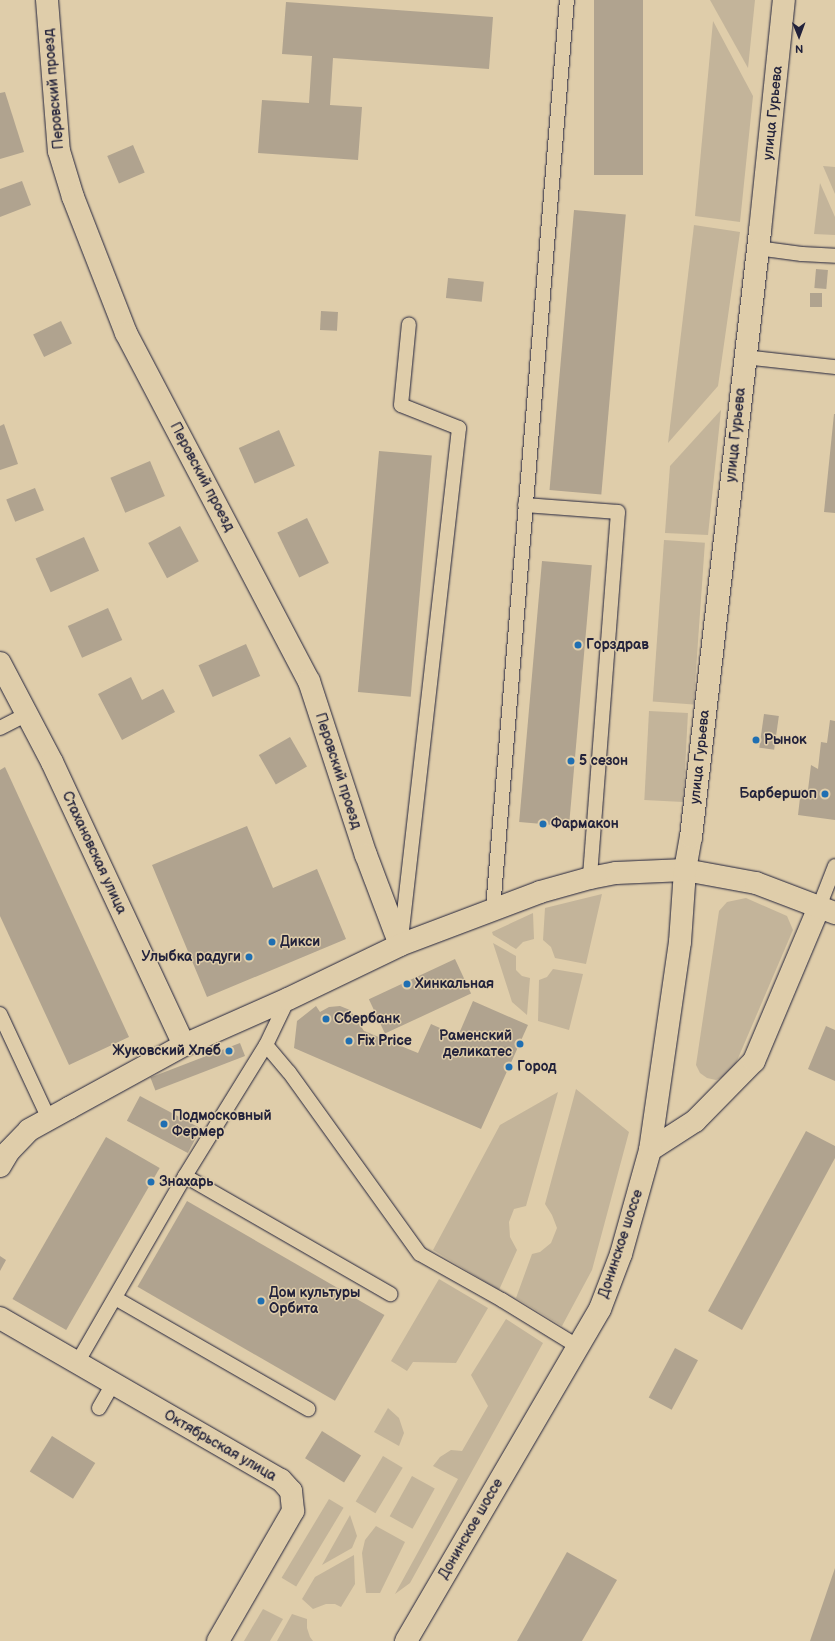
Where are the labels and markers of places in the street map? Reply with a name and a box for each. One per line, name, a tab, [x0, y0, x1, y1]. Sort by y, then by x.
place label: Горздрав	[586, 637, 649, 653]
marker: Горздрав	[573, 640, 583, 650]
place label: Рынок	[764, 732, 807, 748]
marker: Рынок	[751, 735, 761, 745]
place label: 5 сезон	[579, 753, 628, 769]
marker: 5 сезон	[566, 756, 576, 766]
place label: Барбершоп	[739, 786, 817, 802]
marker: Барбершоп	[820, 789, 830, 799]
place label: Фармакон	[551, 816, 619, 832]
marker: Фармакон	[538, 819, 548, 829]
place label: Дикси	[280, 934, 320, 950]
marker: Дикси	[267, 937, 277, 947]
place label: Улыбка радуги	[141, 949, 241, 965]
marker: Улыбка радуги	[244, 952, 254, 962]
place label: Хинкальная	[415, 976, 494, 992]
marker: Хинкальная	[402, 979, 412, 989]
place label: Сбербанк	[334, 1011, 400, 1027]
marker: Сбербанк	[321, 1014, 331, 1024]
place label: Раменский деликатес	[439, 1028, 512, 1060]
place label: Fix Price	[357, 1033, 412, 1049]
marker: Fix Price	[344, 1036, 354, 1046]
marker: Раменский деликатес	[515, 1039, 525, 1049]
place label: Жуковский Хлеб	[112, 1043, 221, 1059]
marker: Жуковский Хлеб	[224, 1046, 234, 1056]
place label: Город	[517, 1059, 556, 1075]
marker: Город	[504, 1062, 514, 1072]
place label: Подмосковный Фермер	[172, 1108, 272, 1140]
marker: Подмосковный Фермер	[159, 1119, 169, 1129]
place label: Знахарь	[159, 1174, 213, 1190]
marker: Знахарь	[146, 1177, 156, 1187]
place label: Дом культуры Орбита	[269, 1285, 360, 1318]
marker: Дом культуры Орбита	[256, 1296, 266, 1306]

